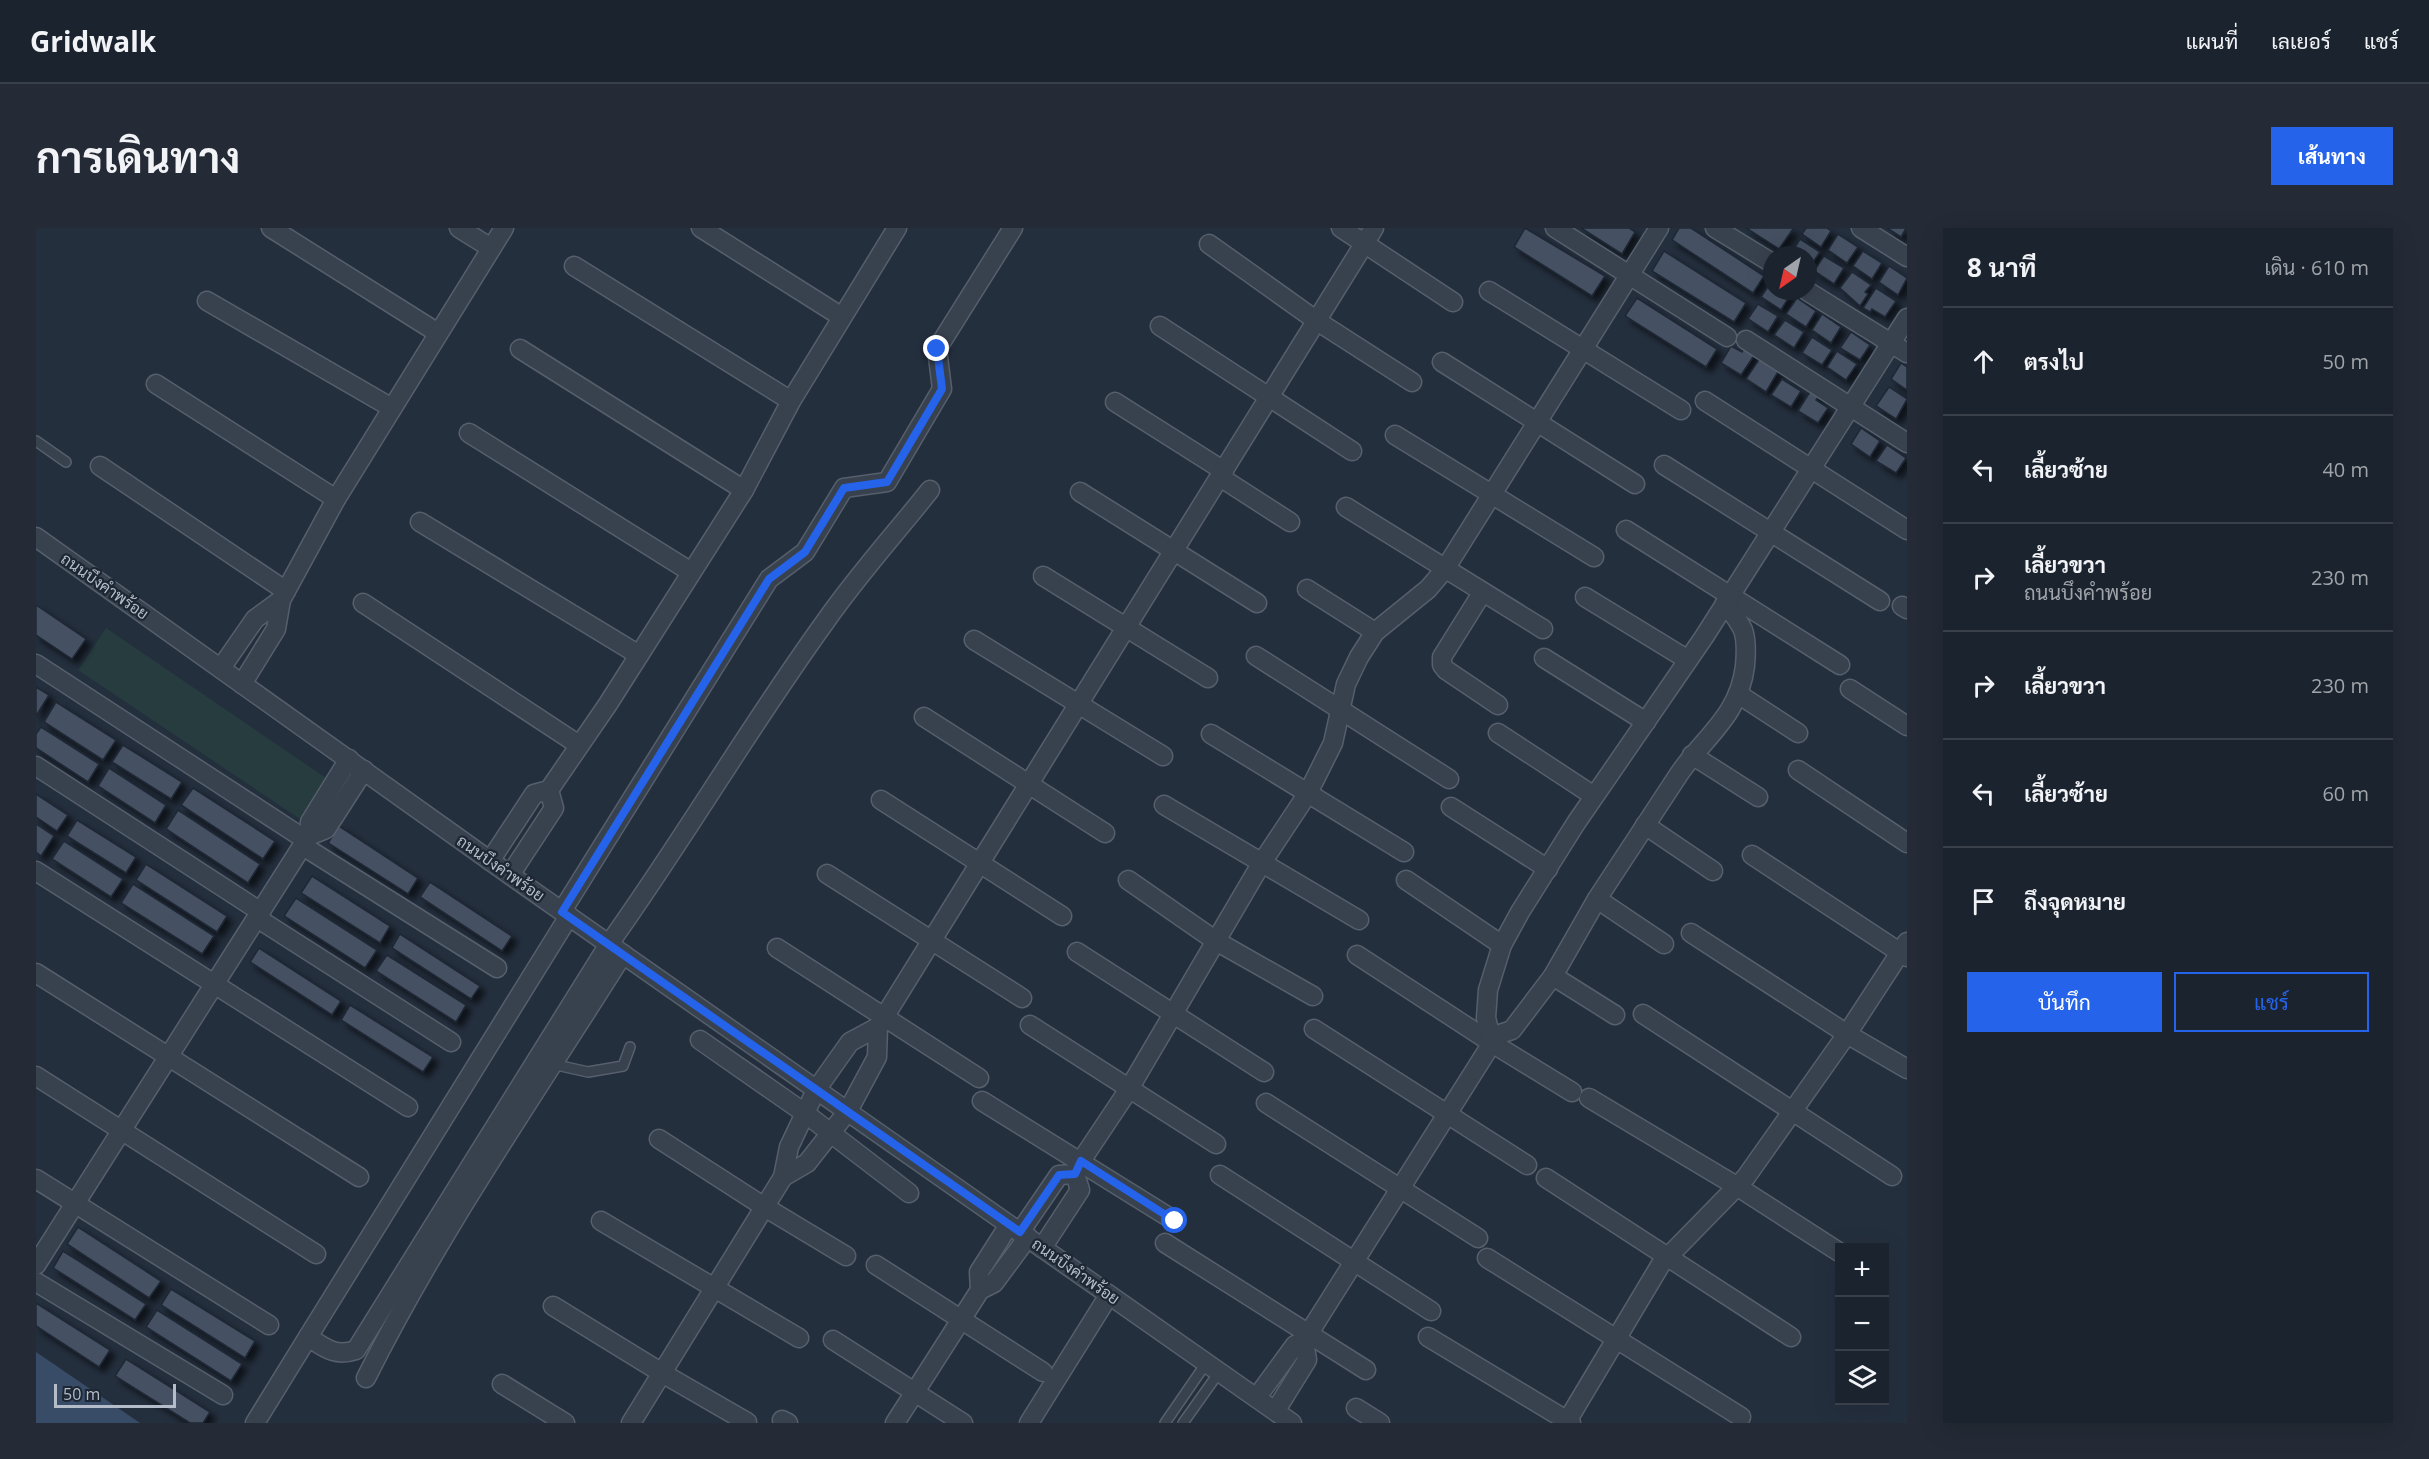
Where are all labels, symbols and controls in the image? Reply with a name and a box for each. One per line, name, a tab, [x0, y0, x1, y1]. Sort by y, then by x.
text: Gridwalk	[30, 22, 156, 60]
text: แผนที่	[2186, 27, 2238, 55]
text: เลเยอร์	[2271, 27, 2331, 55]
text: แชร์	[2364, 27, 2399, 55]
button: เส้นทาง	[2271, 127, 2393, 185]
text: การเดินทาง	[36, 128, 240, 185]
north arrow	[1763, 246, 1817, 300]
text: 8 นาที	[1967, 249, 2036, 285]
text: เดิน · 610 m	[2265, 254, 2369, 281]
route end	[923, 335, 949, 361]
icon: ahead	[1967, 345, 2000, 378]
text: ตรงไป	[2024, 346, 2084, 376]
text: 50 m	[2322, 348, 2369, 375]
icon: left	[1967, 453, 2000, 486]
text: เลี้ยวซ้าย	[2024, 454, 2108, 484]
text: 40 m	[2322, 456, 2369, 483]
street label: ถนนบึงคำพร้อย	[57, 548, 153, 624]
text: เลี้ยวขวา	[2024, 549, 2106, 579]
icon: right	[1967, 561, 2000, 594]
text: 230 m	[2311, 564, 2369, 591]
text: ถนนบึงคำพร้อย	[2024, 579, 2152, 606]
icon: right	[1967, 669, 2000, 702]
text: เลี้ยวขวา	[2024, 670, 2106, 700]
text: 230 m	[2311, 672, 2369, 699]
icon: left	[1967, 777, 2000, 810]
text: เลี้ยวซ้าย	[2024, 778, 2108, 808]
text: 60 m	[2322, 780, 2369, 807]
street label: ถนนบึงคำพร้อย	[453, 830, 549, 906]
icon: arrive	[1967, 885, 2000, 918]
text: ถึงจุดหมาย	[2024, 886, 2126, 916]
button: บันทึก	[1967, 972, 2162, 1032]
button: แชร์	[2174, 972, 2369, 1032]
route start	[1161, 1207, 1187, 1233]
street label: ถนนบึงคำพร้อย	[1028, 1233, 1124, 1309]
map controls	[1835, 1243, 1889, 1405]
button: +	[1835, 1243, 1889, 1297]
button: −	[1835, 1297, 1889, 1351]
button: layers	[1835, 1351, 1889, 1405]
scale bar	[54, 1381, 176, 1408]
text: 50 m	[63, 1383, 100, 1405]

